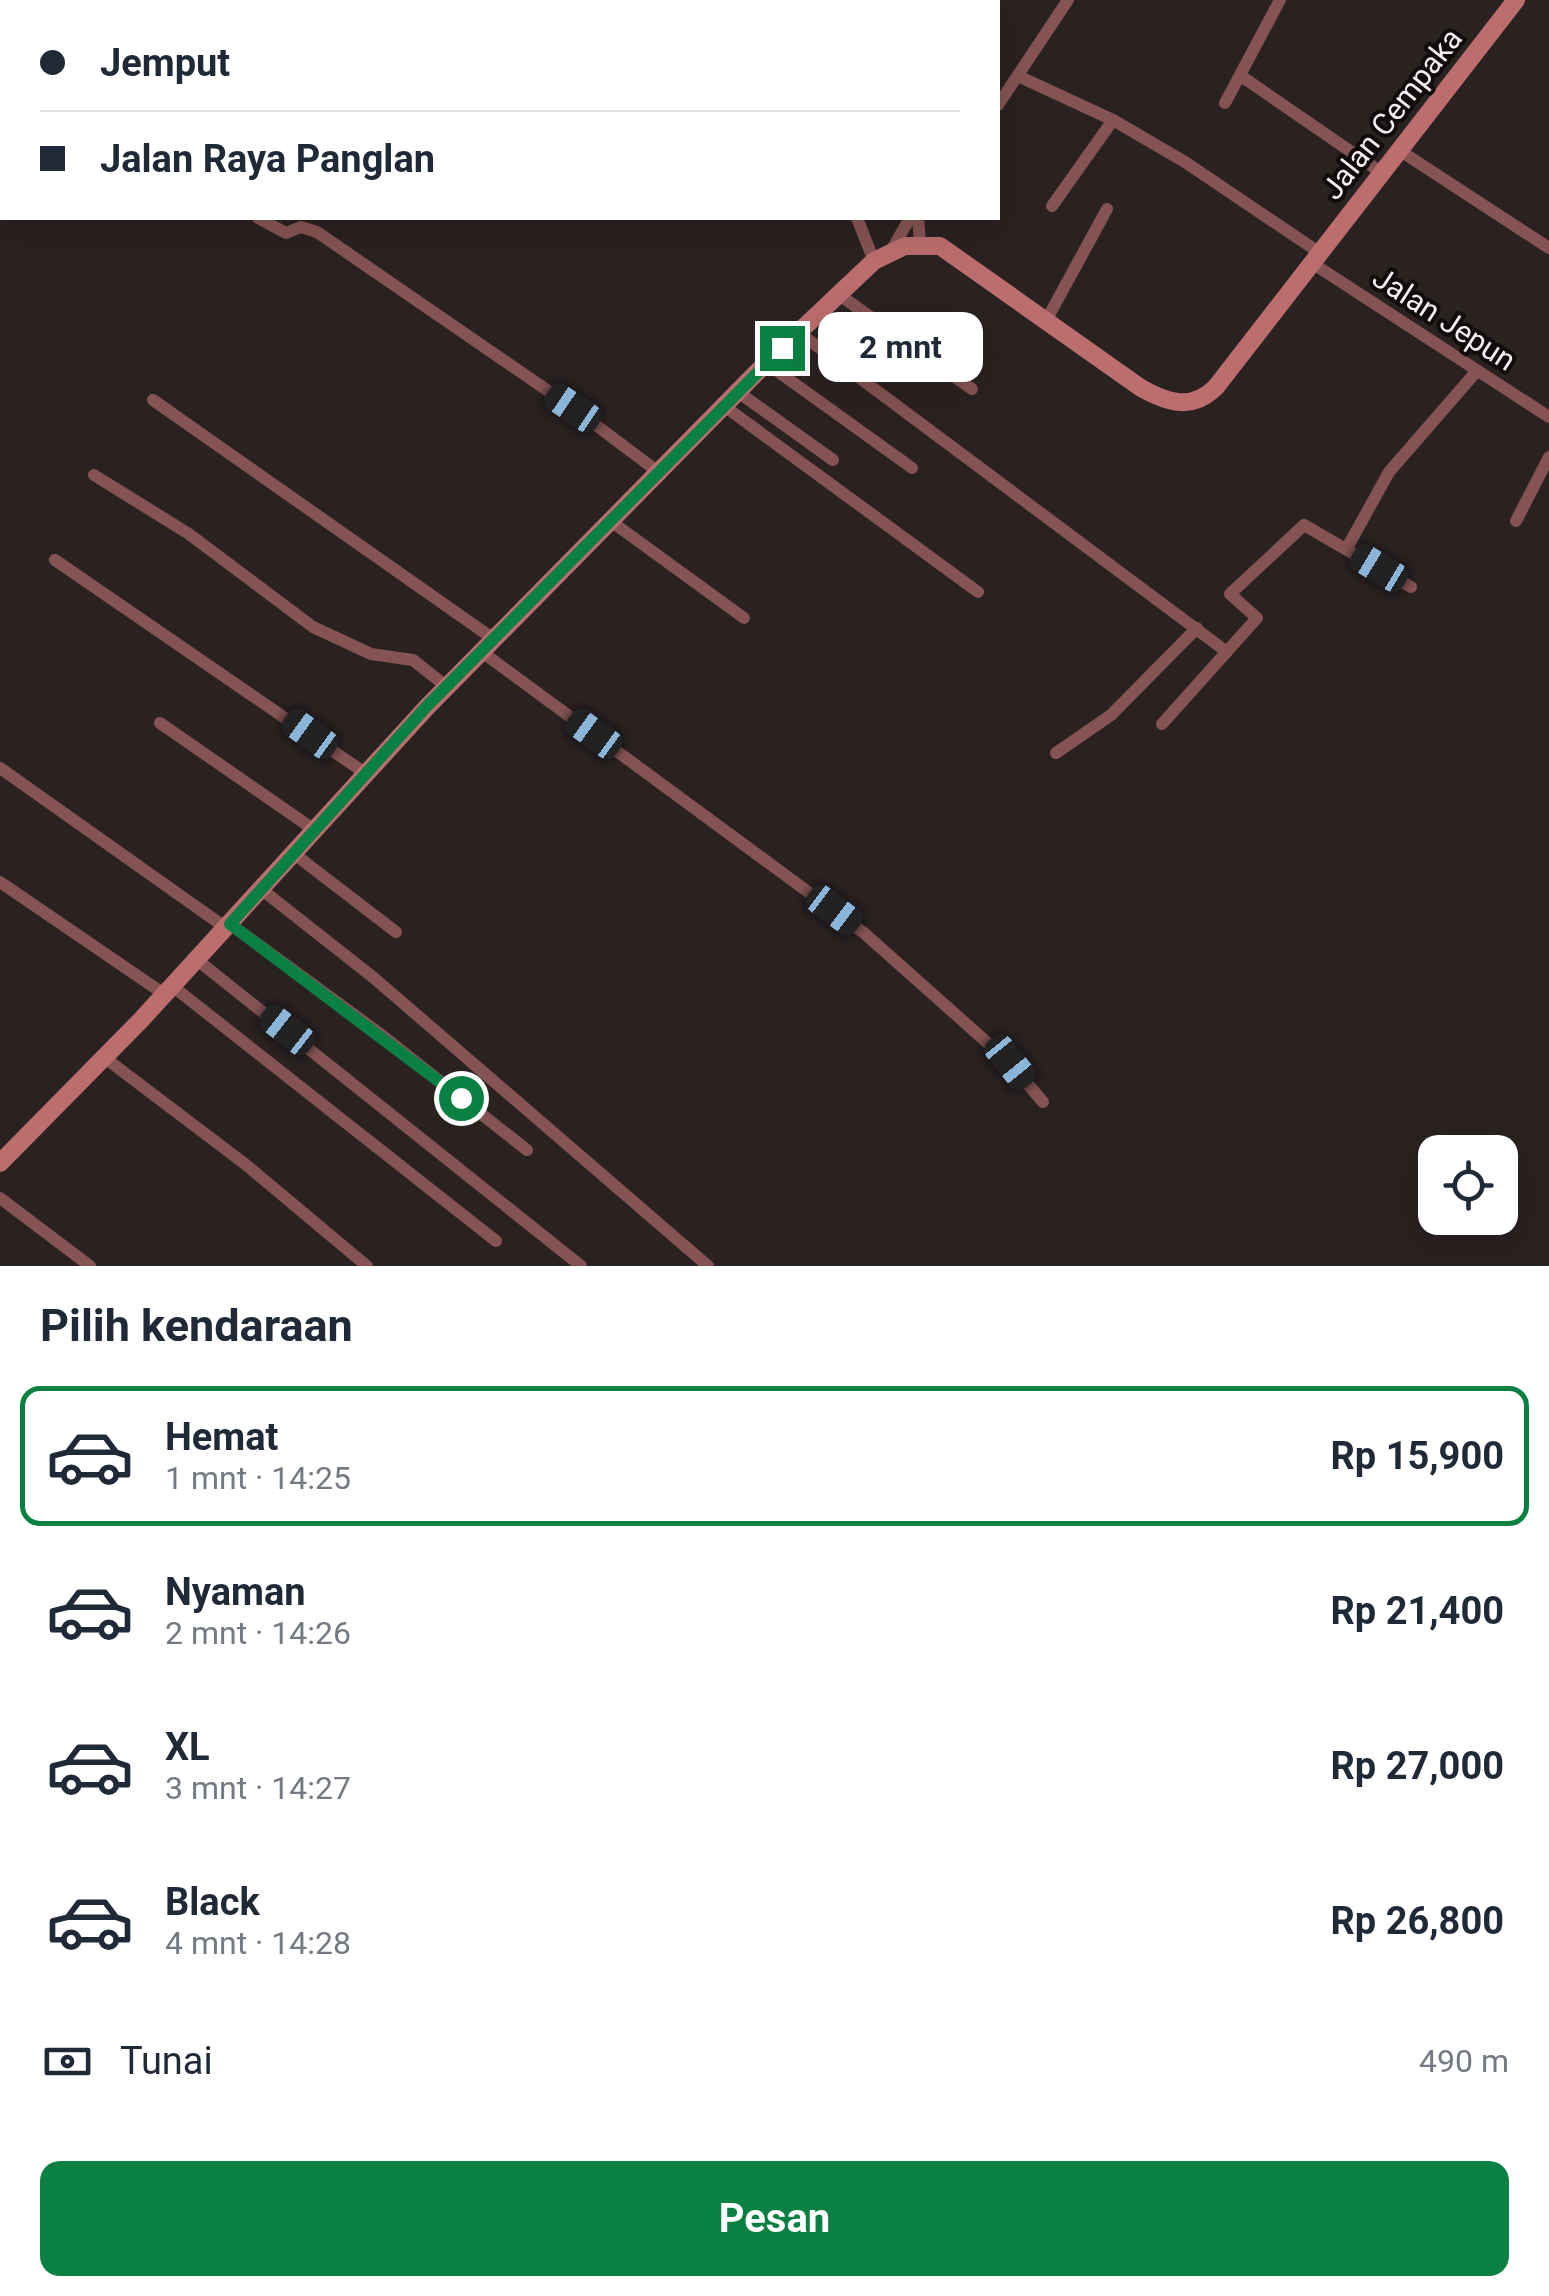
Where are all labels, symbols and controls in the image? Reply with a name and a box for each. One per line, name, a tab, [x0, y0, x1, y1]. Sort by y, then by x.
street label: Jalan Cempaka	[1314, 21, 1469, 206]
text: Jemput	[100, 41, 230, 85]
text: Jalan Raya Panglan	[100, 137, 435, 181]
street label: Jalan Jepun	[1366, 260, 1522, 378]
callout: 2 mnt	[817, 313, 982, 383]
route end	[760, 326, 805, 371]
text: 2 mnt	[859, 328, 942, 366]
car	[540, 379, 606, 437]
car	[1346, 540, 1412, 596]
car	[277, 704, 343, 764]
car	[561, 704, 627, 764]
car	[801, 880, 867, 940]
car	[254, 1000, 320, 1060]
car	[979, 1029, 1041, 1095]
route start	[439, 1076, 484, 1121]
map controls	[1418, 1135, 1518, 1235]
button: locate	[1418, 1135, 1518, 1235]
text: Pilih kendaraan	[40, 1299, 353, 1352]
icon: car	[45, 1411, 135, 1501]
text: Hemat	[165, 1415, 278, 1459]
text: Rp 15,900	[1330, 1434, 1504, 1478]
text: 1 mnt · 14:25	[165, 1459, 351, 1497]
icon: car	[45, 1566, 135, 1656]
text: Nyaman	[165, 1570, 306, 1614]
text: Rp 21,400	[1330, 1589, 1504, 1633]
text: 2 mnt · 14:26	[165, 1614, 351, 1652]
icon: car	[45, 1721, 135, 1811]
text: XL	[165, 1725, 210, 1769]
text: Rp 27,000	[1330, 1744, 1504, 1788]
text: 3 mnt · 14:27	[165, 1769, 351, 1807]
icon: car	[45, 1876, 135, 1966]
text: Black	[165, 1880, 260, 1924]
text: Rp 26,800	[1330, 1899, 1504, 1943]
text: 4 mnt · 14:28	[165, 1924, 351, 1962]
icon: cash	[40, 2034, 95, 2089]
text: Tunai	[120, 2039, 213, 2083]
text: 490 m	[1419, 2042, 1509, 2080]
button: Pesan	[40, 2161, 1509, 2276]

